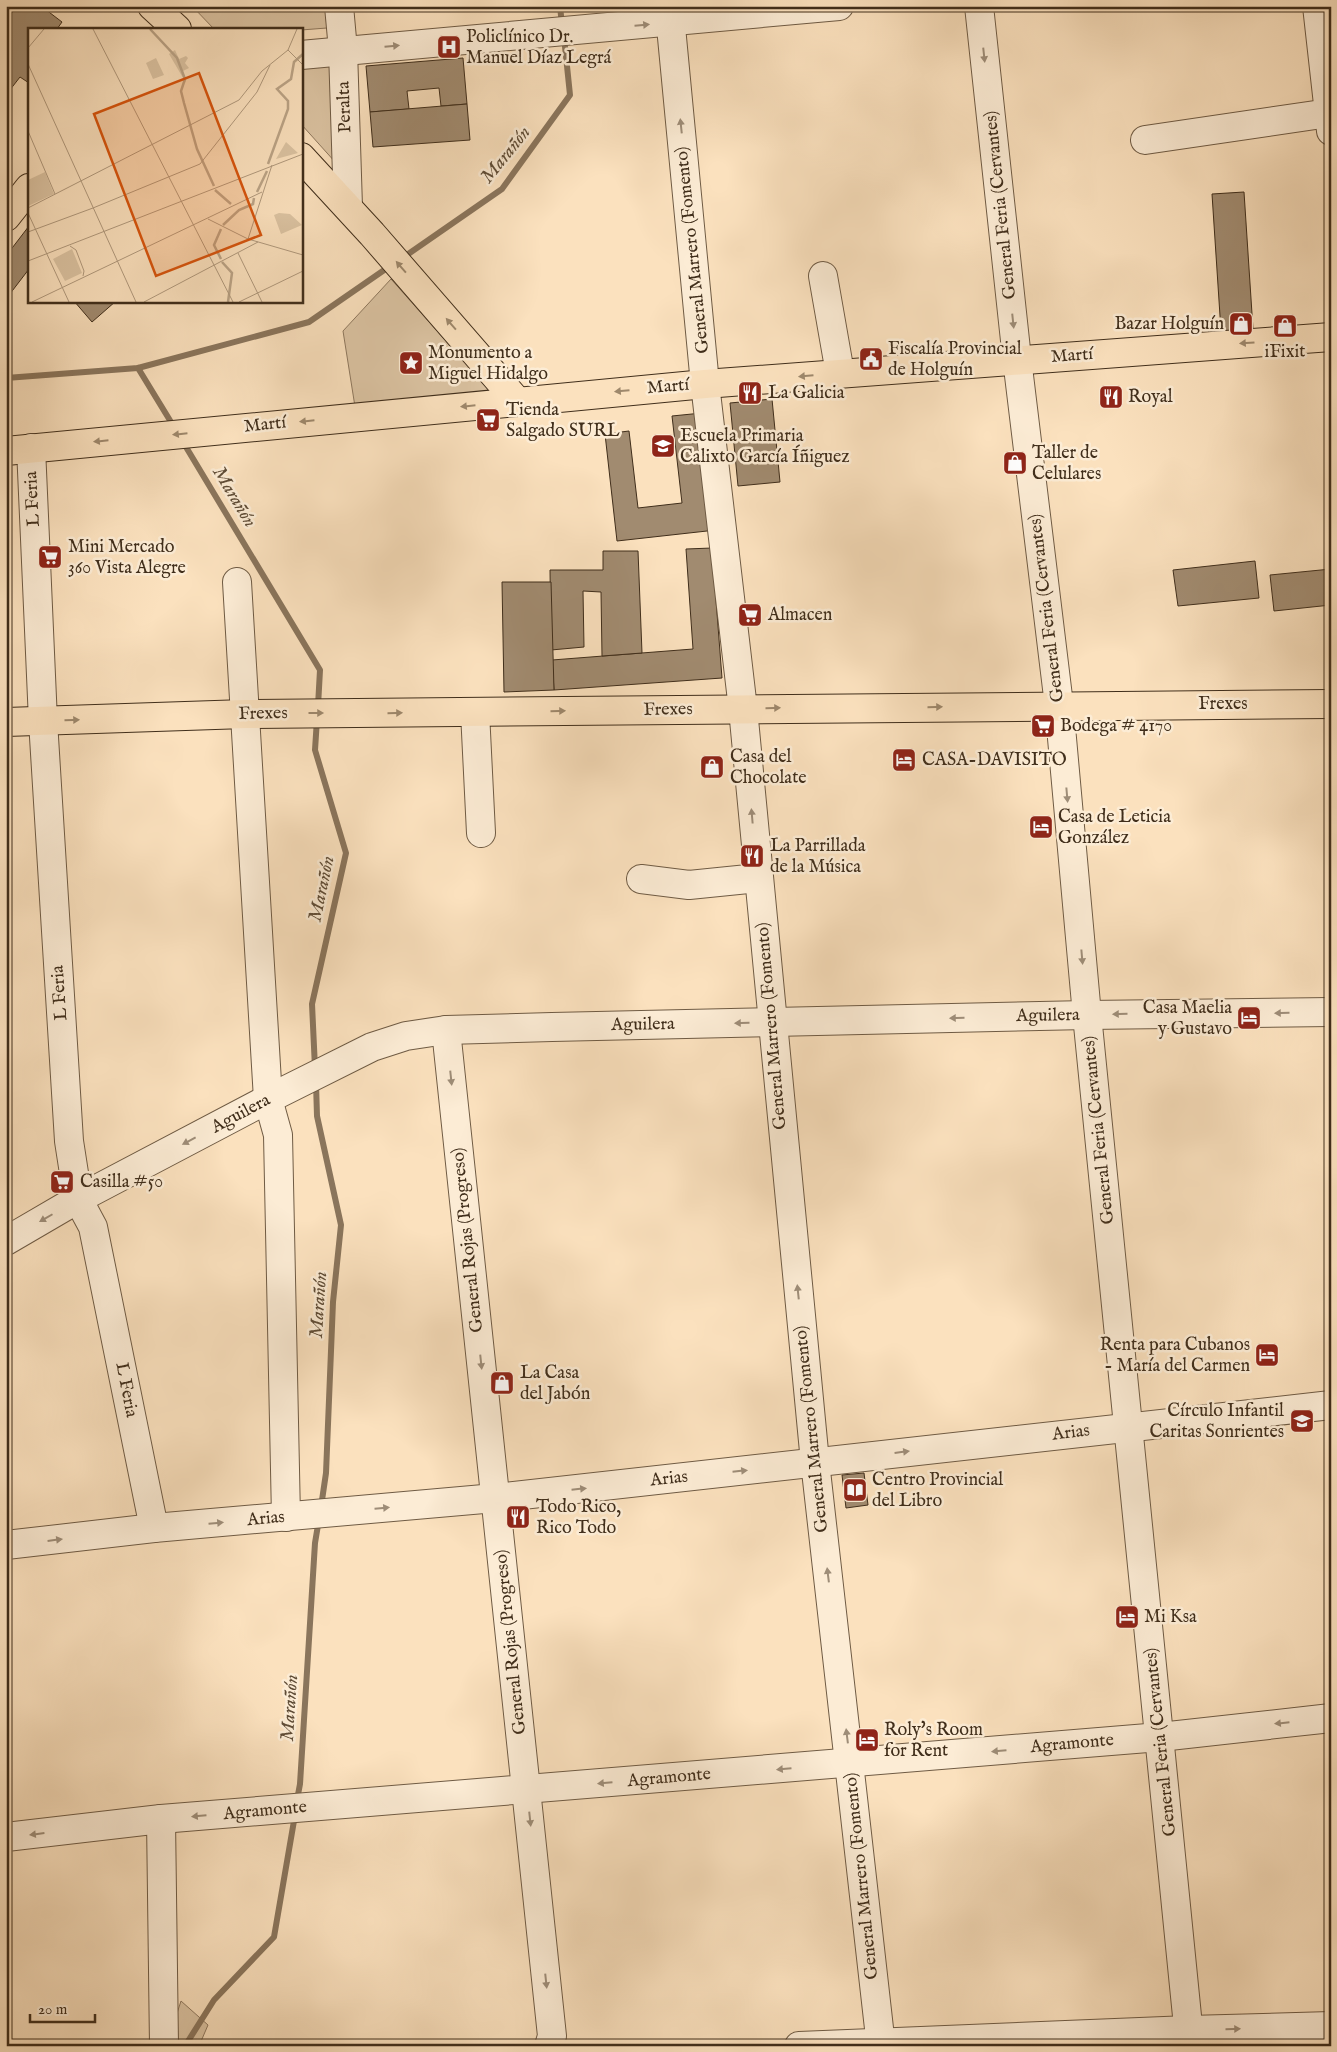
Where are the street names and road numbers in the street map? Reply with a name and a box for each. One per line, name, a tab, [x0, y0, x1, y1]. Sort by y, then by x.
street label: Peralta	[333, 81, 357, 133]
street label: General Feria (Cervantes)	[980, 110, 1022, 300]
street label: General Marrero (Fomento)	[671, 145, 715, 355]
street label: Martí	[1050, 343, 1095, 369]
street label: Martí	[646, 374, 691, 400]
street label: Martí	[243, 411, 288, 439]
street label: L Feria	[20, 470, 46, 527]
street label: General Feria (Cervantes)	[1024, 513, 1070, 703]
street label: Frexes	[1198, 693, 1248, 716]
street label: Frexes	[643, 698, 693, 722]
street label: Frexes	[238, 702, 288, 726]
street label: General Marrero (Fomento)	[751, 921, 793, 1131]
street label: L Feria	[47, 964, 73, 1021]
street label: Aguilera	[1015, 1004, 1080, 1028]
street label: Aguilera	[610, 1013, 675, 1037]
street label: General Feria (Cervantes)	[1078, 1035, 1120, 1225]
street label: Aguilera	[207, 1089, 275, 1140]
street label: General Rojas (Progreso)	[447, 1146, 489, 1334]
street label: General Marrero (Fomento)	[790, 1324, 834, 1534]
street label: L Feria	[109, 1361, 143, 1420]
street label: Arias	[1050, 1419, 1091, 1447]
street label: Arias	[648, 1466, 689, 1493]
street label: Arias	[245, 1506, 286, 1532]
street label: General Rojas (Progreso)	[490, 1548, 532, 1736]
street label: General Feria (Cervantes)	[1140, 1647, 1182, 1837]
street label: Agramonte	[1028, 1729, 1115, 1759]
street label: Agramonte	[625, 1763, 712, 1793]
street label: General Marrero (Fomento)	[840, 1771, 884, 1981]
street label: Agramonte	[221, 1796, 308, 1826]

